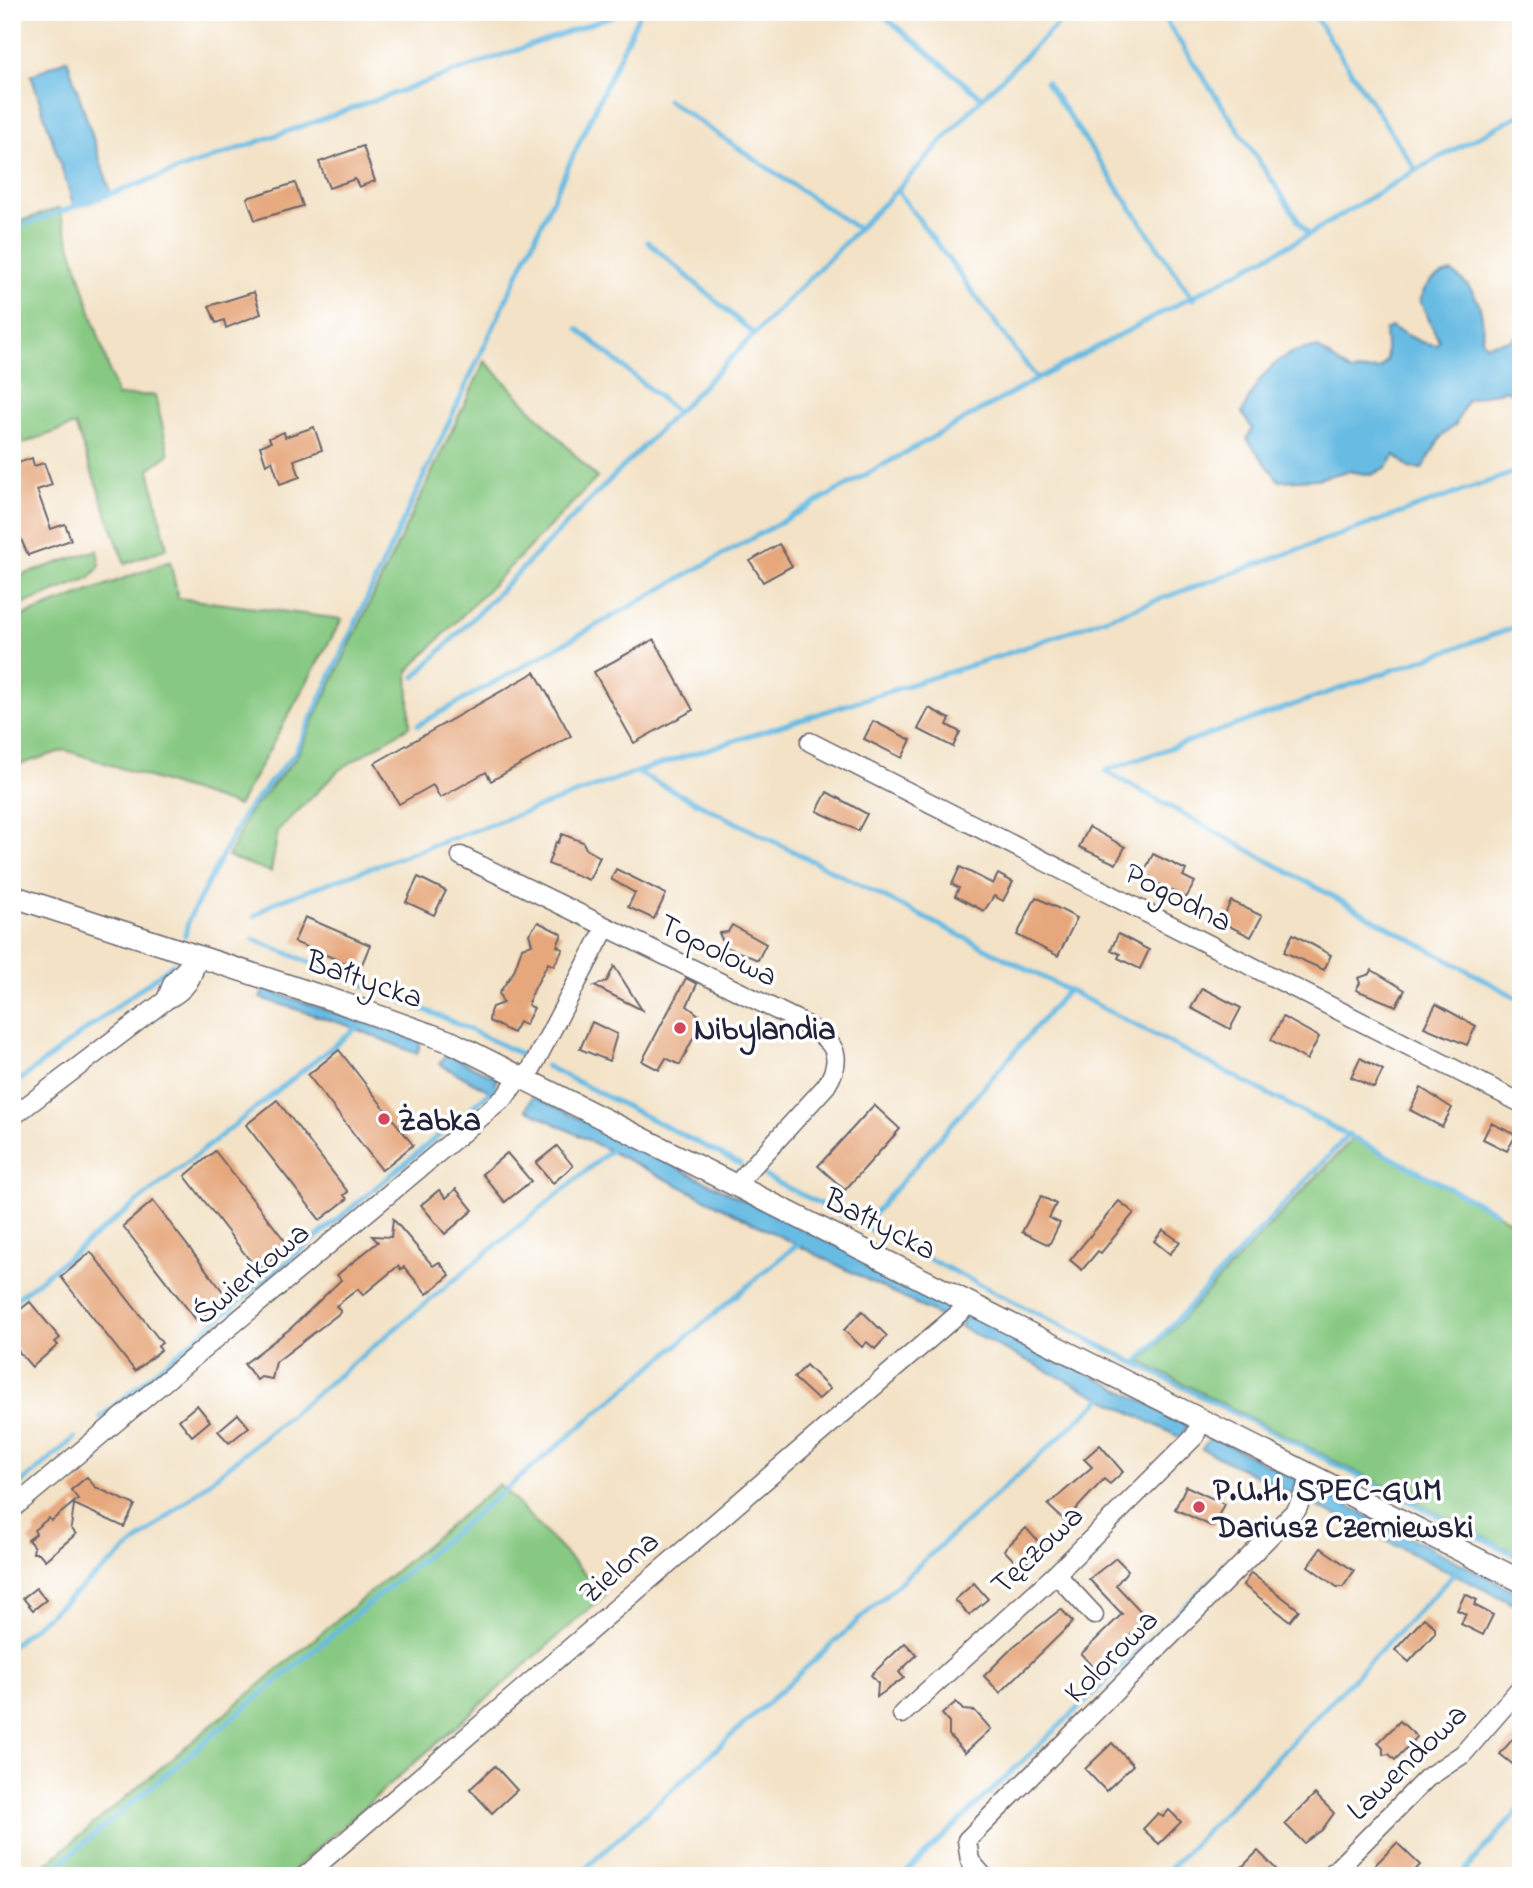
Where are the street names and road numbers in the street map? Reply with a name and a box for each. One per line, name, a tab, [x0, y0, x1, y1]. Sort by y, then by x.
street label: Pogodna	[1115, 852, 1239, 946]
street label: Topolowa	[650, 903, 785, 1001]
street label: Bałtycka	[298, 939, 429, 1023]
street label: Bałtycka	[814, 1177, 944, 1275]
street label: Świerkowa	[183, 1212, 321, 1338]
street label: Tęczowa	[981, 1495, 1096, 1608]
street label: Zielona	[570, 1520, 671, 1617]
street label: Kolorowa	[1054, 1599, 1171, 1716]
street label: Lawendowa	[1337, 1693, 1480, 1834]

